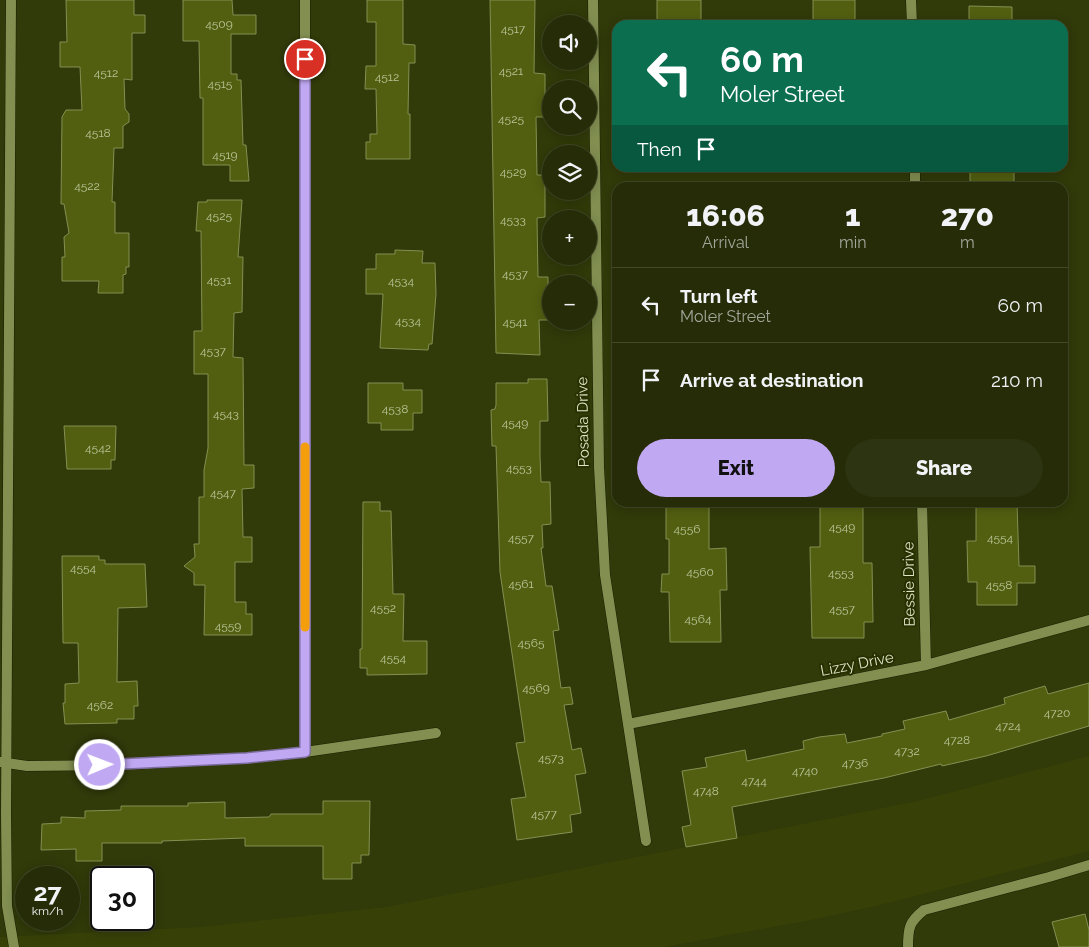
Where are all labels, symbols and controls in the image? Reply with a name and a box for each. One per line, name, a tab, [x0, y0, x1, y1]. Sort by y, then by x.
map controls	[542, 15, 597, 330]
button: sound	[542, 15, 597, 70]
house number: 4509	[205, 17, 233, 31]
house number: 4517	[501, 22, 526, 36]
pin	[284, 38, 326, 80]
text: 60 m	[720, 39, 804, 80]
icon: left	[637, 40, 702, 105]
icon: arrive	[291, 45, 319, 73]
house number: 4521	[499, 64, 523, 78]
house number: 4512	[94, 66, 118, 80]
house number: 4512	[375, 70, 399, 84]
house number: 4515	[208, 77, 233, 91]
button: search	[542, 80, 597, 135]
text: Moler Street	[720, 81, 845, 107]
house number: 4525	[498, 112, 524, 126]
house number: 4518	[85, 126, 111, 140]
icon: arrive	[692, 135, 720, 163]
text: Then	[637, 138, 682, 160]
button: layers	[542, 145, 597, 200]
house number: 4519	[212, 148, 238, 162]
house number: 4529	[500, 165, 526, 179]
house number: 4522	[74, 179, 100, 193]
text: 16:06	[686, 198, 765, 233]
text: 1	[845, 198, 861, 233]
text: 270	[941, 198, 994, 233]
house number: 4525	[206, 209, 232, 223]
button: +	[542, 210, 597, 265]
house number: 4533	[500, 213, 526, 227]
text: Arrival	[702, 233, 749, 252]
text: min	[839, 233, 867, 252]
text: m	[960, 233, 975, 252]
house number: 4537	[502, 267, 529, 281]
house number: 4531	[207, 273, 231, 287]
house number: 4534	[388, 274, 414, 288]
button: −	[542, 275, 597, 330]
text: Turn left	[680, 285, 757, 307]
icon: left	[637, 291, 665, 319]
text: 60 m	[998, 294, 1043, 316]
text: Moler Street	[680, 307, 771, 326]
house number: 4534	[395, 314, 421, 328]
house number: 4541	[503, 315, 527, 329]
house number: 4537	[200, 344, 227, 358]
icon: arrive	[637, 366, 665, 394]
text: Arrive at destination	[680, 369, 864, 391]
text: 210 m	[991, 369, 1043, 391]
street label: Posada Drive	[573, 376, 593, 467]
house number: 4538	[382, 402, 408, 416]
house number: 4543	[213, 407, 239, 421]
house number: 4549	[502, 416, 528, 430]
button: Exit	[637, 439, 835, 497]
button: Share	[845, 439, 1043, 497]
house number: 4542	[85, 441, 111, 455]
house number: 4553	[506, 461, 532, 475]
house number: 4547	[210, 486, 237, 500]
house number: 4549	[829, 520, 855, 534]
house number: 4556	[674, 522, 700, 536]
house number: 4557	[508, 531, 535, 545]
house number: 4554	[987, 531, 1014, 545]
street label: Bessie Drive	[899, 541, 919, 627]
house number: 4554	[70, 561, 97, 575]
house number: 4560	[686, 565, 714, 579]
house number: 4553	[828, 566, 854, 580]
house number: 4561	[508, 577, 534, 591]
house number: 4558	[986, 578, 1012, 592]
house number: 4552	[370, 601, 396, 615]
house number: 4557	[829, 602, 856, 616]
house number: 4564	[685, 612, 712, 626]
house number: 4559	[215, 619, 241, 633]
house number: 4565	[518, 636, 545, 650]
street label: Lizzy Drive	[819, 648, 895, 680]
house number: 4554	[380, 651, 407, 665]
house number: 4569	[522, 681, 550, 695]
house number: 4562	[87, 698, 113, 712]
house number: 4720	[1044, 706, 1070, 720]
house number: 4724	[995, 719, 1021, 733]
house number: 4728	[944, 733, 970, 747]
position arrow	[73, 738, 125, 790]
house number: 4732	[894, 744, 920, 758]
house number: 4573	[538, 751, 564, 765]
house number: 4736	[842, 756, 868, 770]
house number: 4740	[792, 764, 818, 778]
house number: 4744	[741, 774, 767, 788]
house number: 4748	[693, 784, 719, 798]
house number: 4577	[531, 807, 558, 821]
speed limit sign: 30	[90, 866, 155, 931]
text: 27	[33, 877, 62, 907]
text: km/h	[32, 904, 63, 918]

